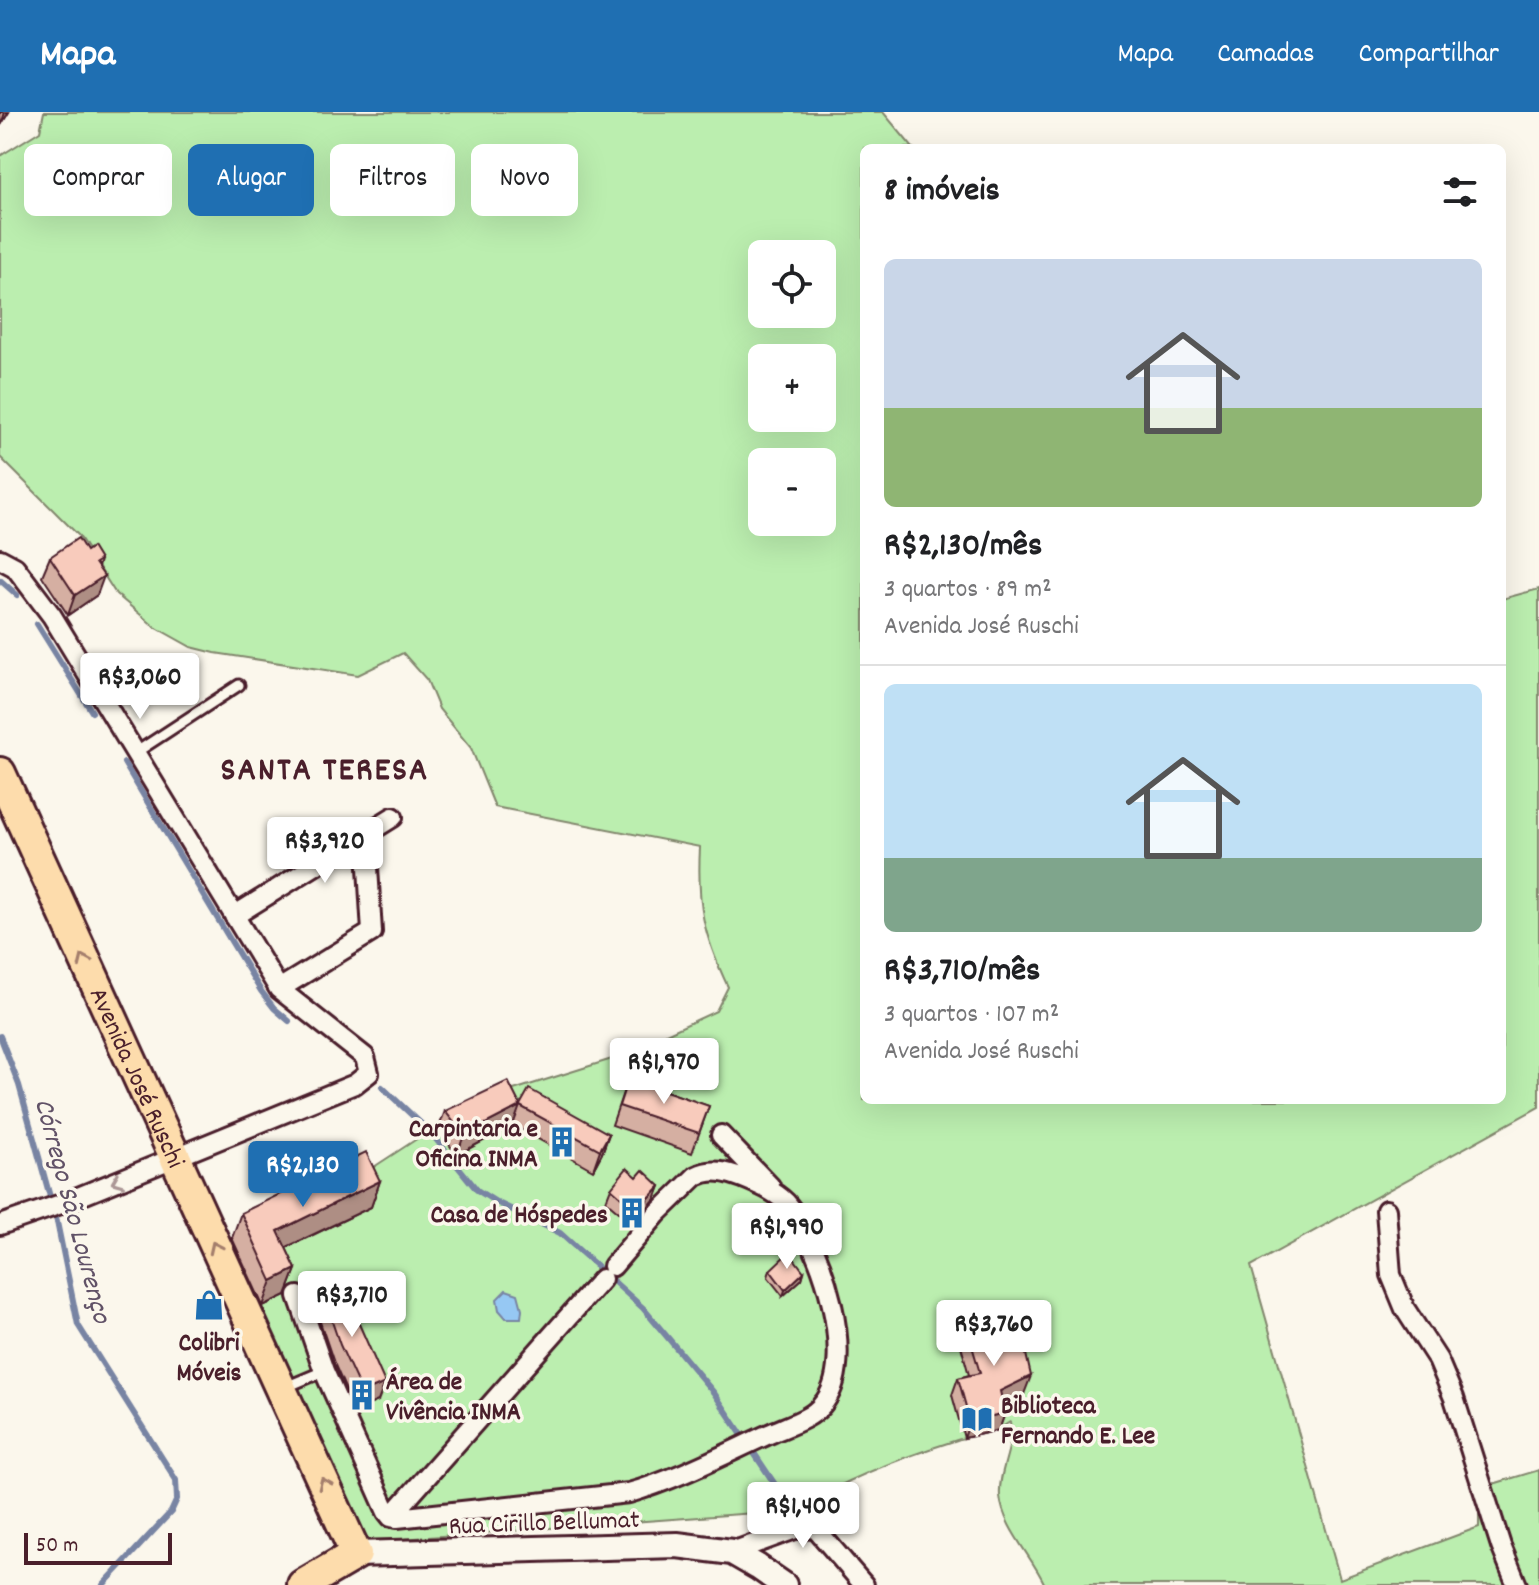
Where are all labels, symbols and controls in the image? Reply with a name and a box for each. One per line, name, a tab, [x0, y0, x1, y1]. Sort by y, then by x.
text: Mapa	[40, 29, 115, 84]
text: Mapa	[1118, 36, 1173, 76]
text: Camadas	[1217, 36, 1315, 76]
text: Compartilhar	[1359, 36, 1499, 76]
chip: Comprar	[24, 144, 172, 216]
chip: Alugar	[188, 144, 314, 216]
chip: Filtros	[330, 144, 455, 216]
chip: Novo	[471, 144, 578, 216]
text: 8 imóveis	[884, 168, 1000, 217]
icon: filters	[1438, 170, 1482, 214]
map controls	[748, 240, 836, 536]
button: locate	[748, 240, 836, 328]
icon: home	[1111, 311, 1255, 455]
button: +	[748, 344, 836, 432]
button: −	[748, 448, 836, 536]
text: R$2,130/mês	[884, 523, 1042, 572]
text: 3 quartos · 89 m²	[884, 572, 1052, 609]
text: Avenida José Ruschi	[884, 609, 1079, 646]
pin: R$3,060	[66, 653, 214, 721]
text: R$3,060	[98, 660, 182, 697]
icon: home	[1111, 736, 1255, 880]
district label: SANTA TERESA	[221, 748, 429, 797]
pin: R$3,920	[251, 817, 399, 885]
text: R$3,920	[285, 824, 365, 861]
text: R$3,710/mês	[884, 948, 1040, 997]
one-way arrow	[78, 953, 94, 968]
street label: Avenida José Ruschi	[78, 982, 193, 1175]
text: 3 quartos · 107 m²	[884, 997, 1059, 1034]
text: Avenida José Ruschi	[884, 1034, 1079, 1071]
pin: R$1,970	[590, 1038, 738, 1106]
text: R$1,970	[628, 1045, 700, 1082]
water label: Córrego São Lourenço	[21, 1095, 120, 1330]
place label: Carpintaria e Oficina INMA	[409, 1112, 538, 1179]
building icon: Carpintaria e Oficina INMA	[545, 1125, 579, 1159]
pin: R$2,130	[229, 1141, 377, 1209]
text: R$2,130	[266, 1148, 340, 1185]
one-way arrow	[111, 1171, 125, 1188]
building icon: Casa de Hóspedes	[615, 1196, 649, 1230]
place label: Casa de Hóspedes	[430, 1198, 608, 1235]
pin: R$1,990	[713, 1203, 861, 1271]
text: R$1,990	[750, 1210, 824, 1247]
one-way arrow	[209, 1241, 225, 1255]
pin: R$3,710	[278, 1271, 426, 1339]
text: R$3,710	[316, 1278, 388, 1315]
shop icon: Colibri Móveis	[192, 1288, 226, 1322]
pin: R$3,760	[920, 1300, 1068, 1368]
text: R$3,760	[954, 1307, 1034, 1344]
place label: Colibri Móveis	[177, 1326, 241, 1393]
place label: Área de Vivência INMA	[386, 1365, 521, 1432]
building icon: Área de Vivência INMA	[345, 1378, 379, 1412]
place label: Biblioteca Fernando E. Lee	[1001, 1389, 1155, 1456]
library icon: Biblioteca Fernando E. Lee	[960, 1402, 994, 1436]
one-way arrow	[318, 1477, 334, 1491]
pin: R$1,400	[729, 1482, 877, 1550]
text: R$1,400	[765, 1489, 841, 1526]
street label: Rua Cirillo Bellumat	[448, 1503, 641, 1546]
scale bar	[24, 1529, 172, 1565]
text: 50 m	[36, 1531, 78, 1562]

